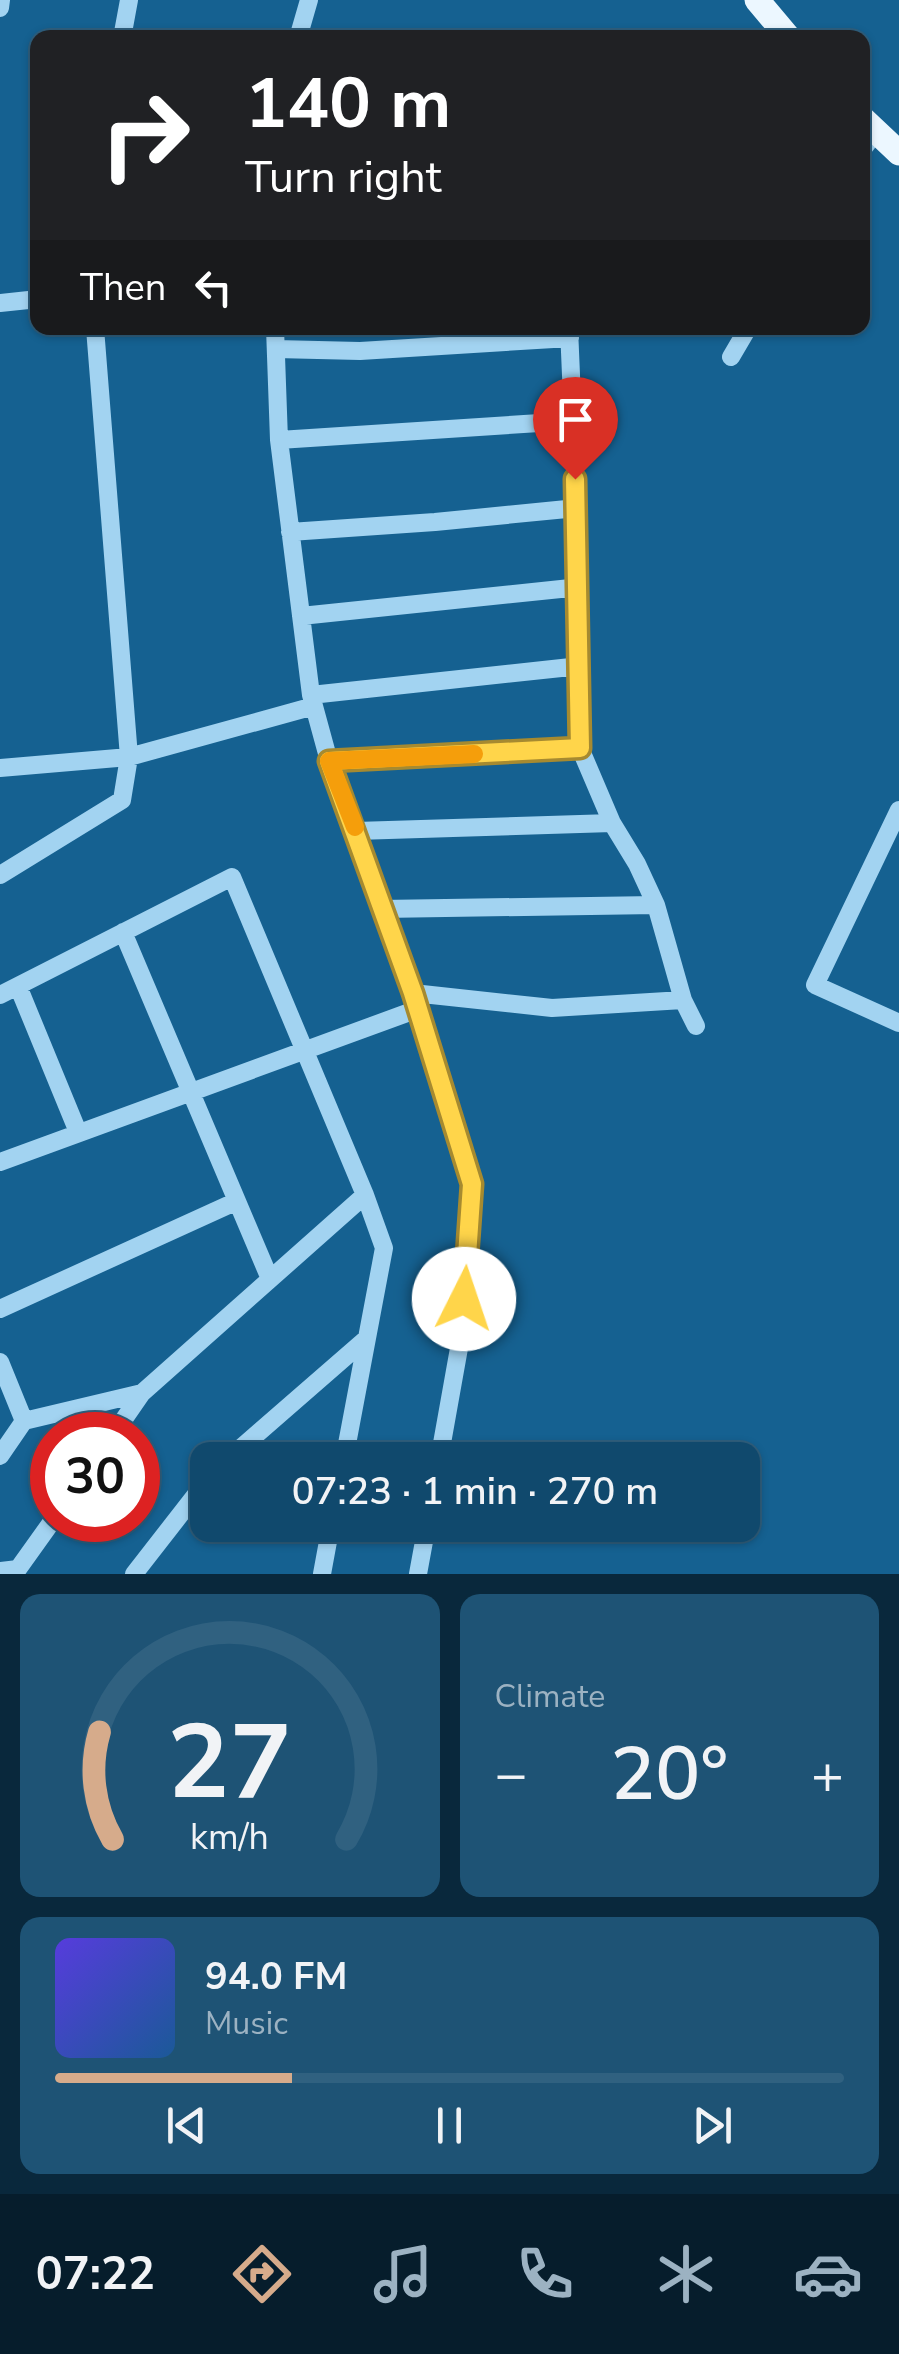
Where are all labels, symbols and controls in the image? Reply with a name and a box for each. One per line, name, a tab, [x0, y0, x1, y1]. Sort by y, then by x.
text: 140 m	[245, 56, 451, 152]
icon: right	[80, 70, 210, 200]
text: Turn right	[245, 147, 442, 208]
icon: left	[186, 260, 241, 315]
text: Then	[80, 262, 166, 313]
pin	[533, 377, 618, 480]
icon: arrive	[548, 392, 603, 447]
position arrow	[412, 1247, 516, 1351]
speed limit sign: 30	[30, 1412, 160, 1542]
text: 07:23 · 1 min · 270 m	[292, 1466, 658, 1517]
text: Climate	[495, 1675, 605, 1718]
text: 27	[167, 1692, 292, 1834]
text: 20°	[610, 1723, 728, 1825]
text: −	[495, 1737, 528, 1812]
text: +	[811, 1737, 844, 1812]
text: km/h	[190, 1813, 269, 1862]
text: 94.0 FM	[205, 1951, 347, 2002]
text: Music	[205, 2002, 288, 2045]
icon: previous	[159, 2098, 214, 2153]
icon: pause	[422, 2098, 477, 2153]
icon: next	[685, 2098, 740, 2153]
icon: directions	[227, 2239, 297, 2309]
icon: music	[368, 2239, 438, 2309]
icon: phone	[510, 2239, 580, 2309]
icon: climate	[651, 2239, 721, 2309]
icon: car	[793, 2239, 863, 2309]
text: 07:22	[36, 2244, 155, 2305]

